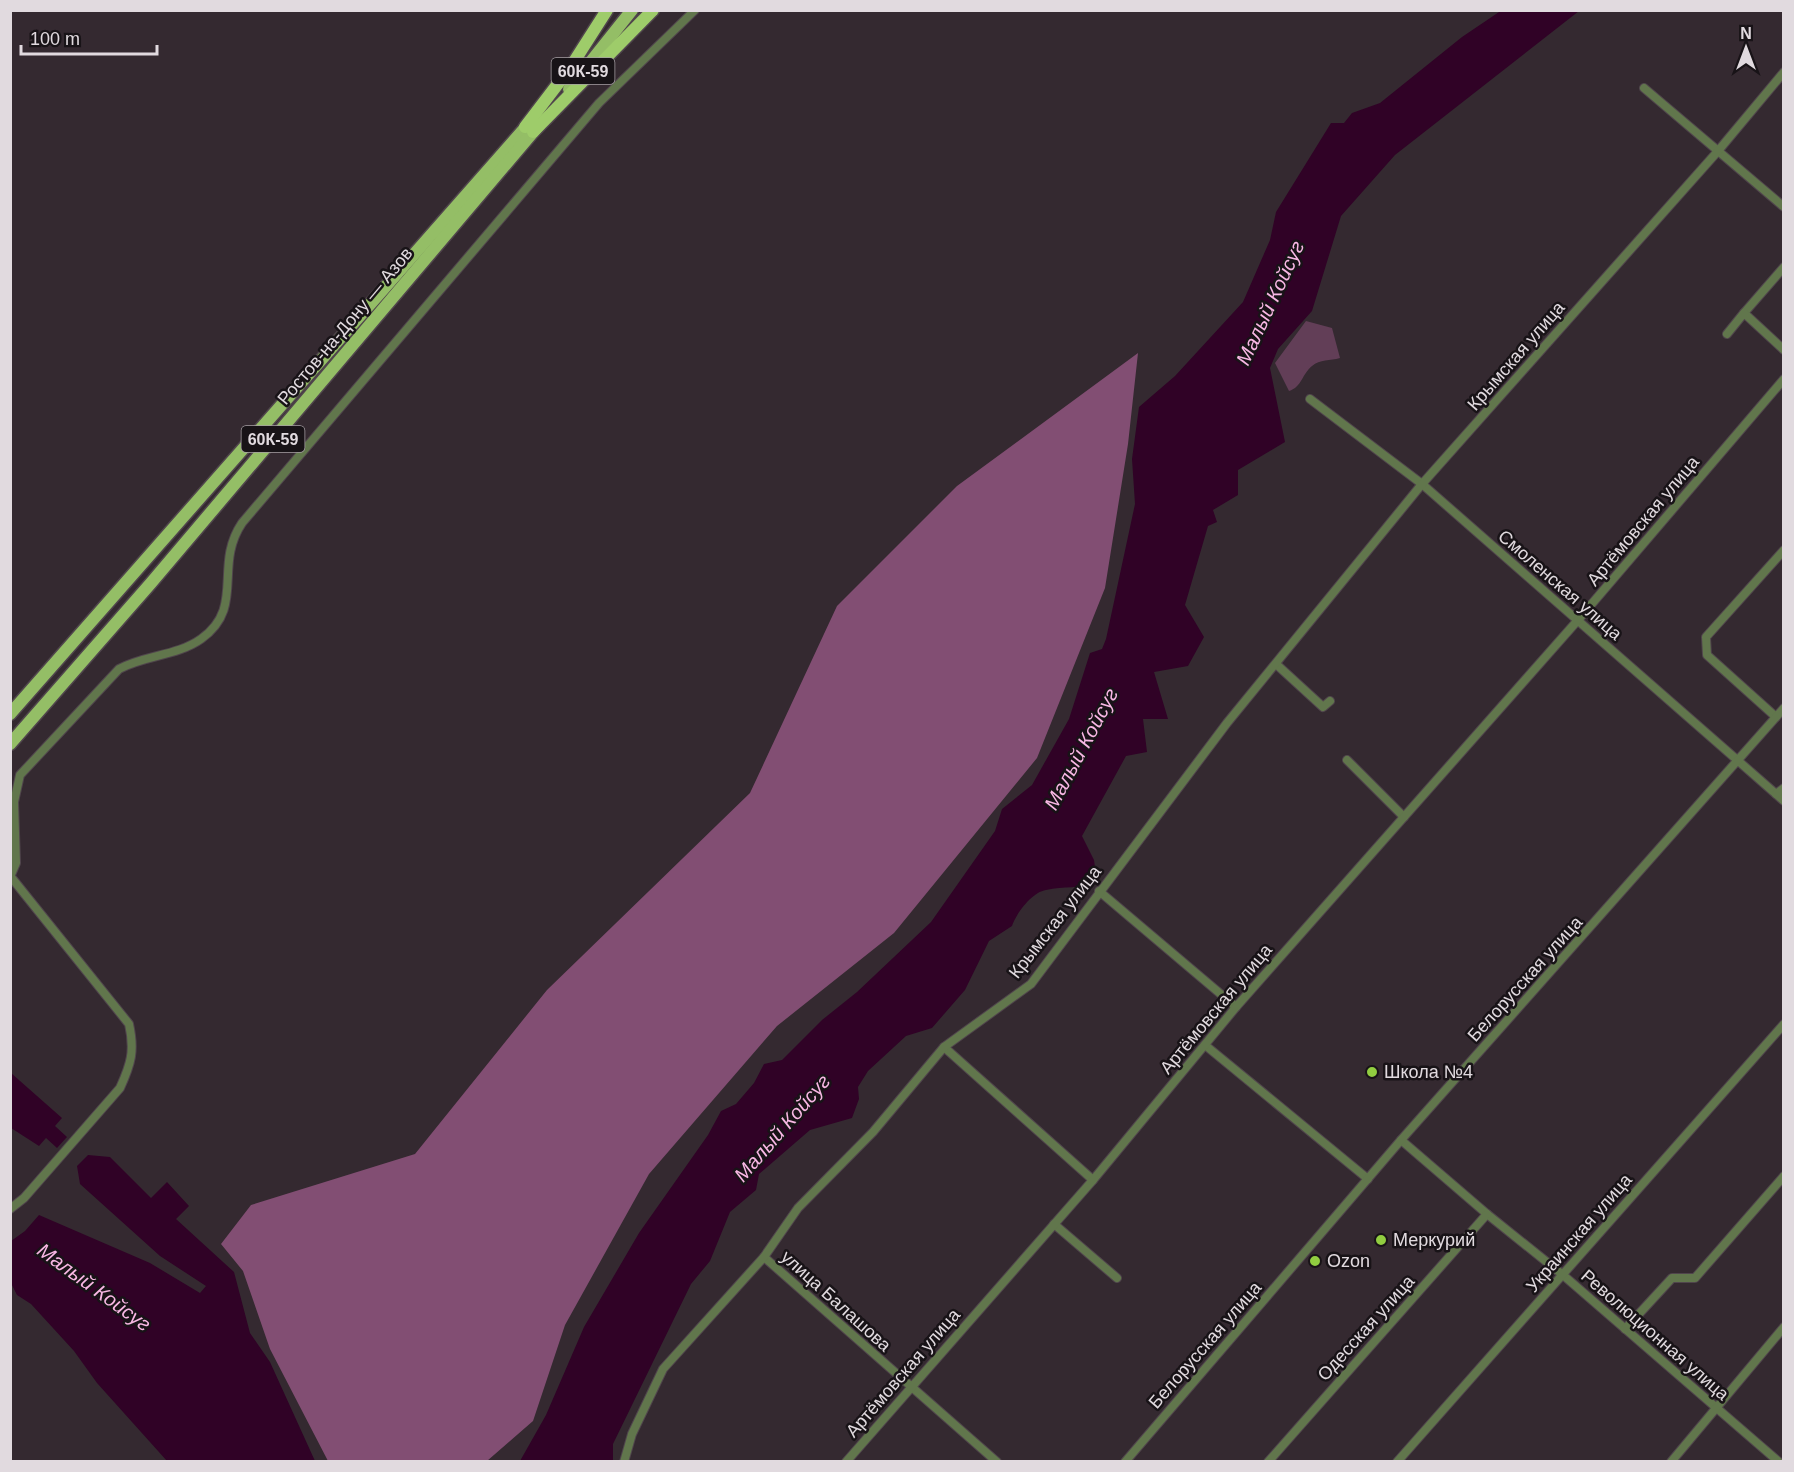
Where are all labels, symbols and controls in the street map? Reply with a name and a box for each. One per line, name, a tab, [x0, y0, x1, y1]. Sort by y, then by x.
scale bar	[21, 18, 158, 56]
north arrow	[1716, 18, 1776, 78]
text: N	[1740, 25, 1752, 42]
text: 100 m	[30, 29, 80, 49]
road number: 60К-59	[552, 58, 614, 84]
water label: Малый Койсуг	[1232, 237, 1308, 368]
street label: Ростов-на-Дону — Азов	[273, 243, 417, 409]
street label: Крымская улица	[1463, 297, 1569, 414]
road number: 60К-59	[242, 426, 304, 452]
street label: Артёмовская улица	[1583, 451, 1704, 590]
street label: Смоленская улица	[1494, 526, 1627, 645]
water label: Малый Койсуг	[1040, 685, 1122, 813]
street label: Крымская улица	[1005, 861, 1106, 982]
street label: Белорусская улица	[1464, 912, 1587, 1046]
street label: Артёмовская улица	[1156, 939, 1277, 1078]
place label: Школа №4	[1384, 1062, 1473, 1082]
marker: Школа №4	[1365, 1065, 1379, 1079]
water label: Малый Койсуг	[730, 1070, 834, 1186]
street label: Украинская улица	[1522, 1169, 1636, 1296]
place label: Меркурий	[1393, 1230, 1475, 1250]
marker: Меркурий	[1374, 1233, 1388, 1247]
water label: Малый Койсуг	[33, 1239, 155, 1335]
street label: улица Балашова	[777, 1247, 896, 1356]
place label: Ozon	[1327, 1251, 1370, 1271]
marker: Ozon	[1308, 1254, 1322, 1268]
street label: Революционная улица	[1577, 1266, 1734, 1405]
street label: Одесская улица	[1314, 1271, 1419, 1385]
street label: Белорусская улица	[1145, 1277, 1266, 1412]
street label: Артёмовская улица	[842, 1304, 965, 1441]

